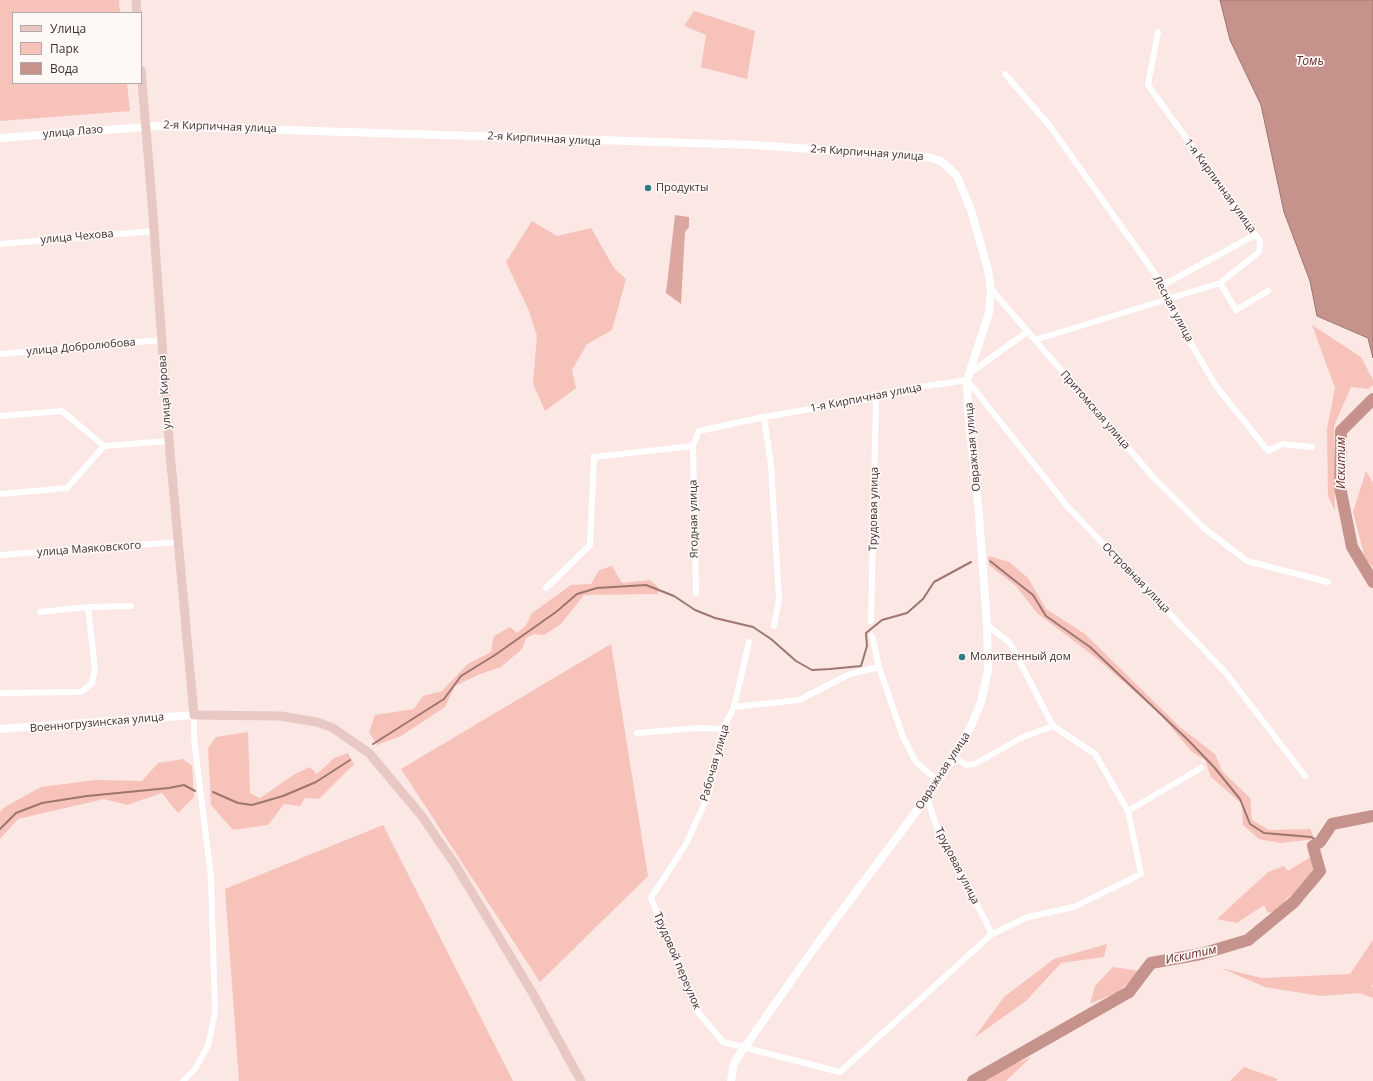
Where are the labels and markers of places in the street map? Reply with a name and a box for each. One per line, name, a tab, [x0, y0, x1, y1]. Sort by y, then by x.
place label: Продукты	[656, 181, 708, 195]
marker: Продукты	[643, 183, 653, 193]
place label: Молитвенный дом	[970, 650, 1071, 664]
marker: Молитвенный дом	[957, 652, 967, 662]

